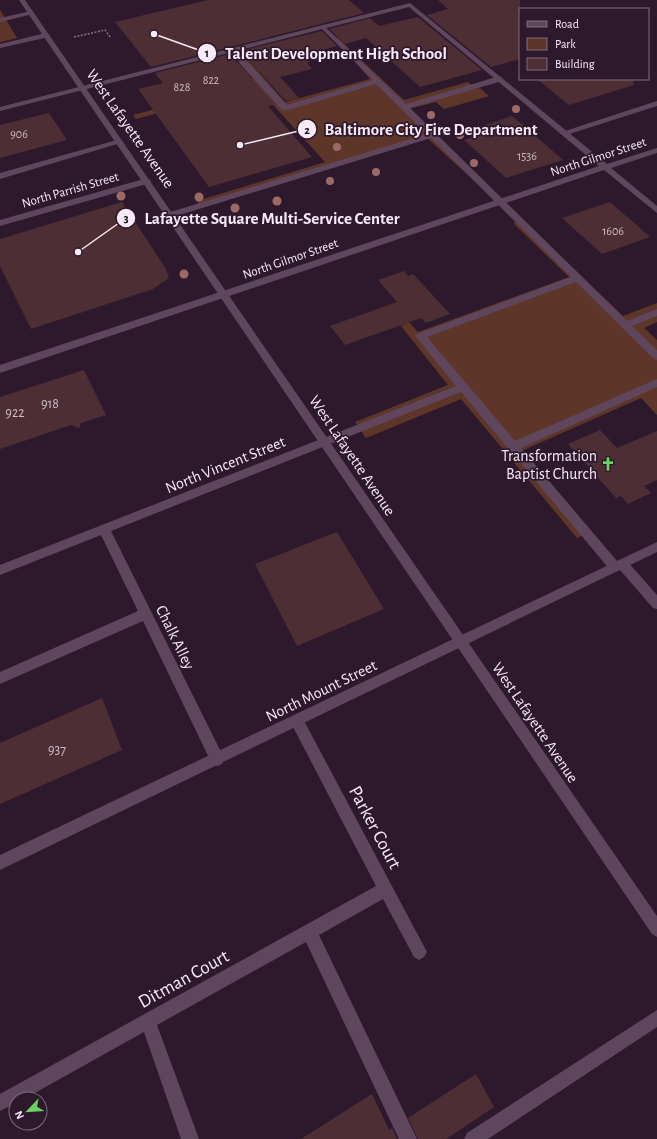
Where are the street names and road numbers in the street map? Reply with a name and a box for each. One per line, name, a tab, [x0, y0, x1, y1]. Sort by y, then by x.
street label: West Lafayette Avenue	[82, 66, 177, 191]
street label: North Gilmor Street	[549, 136, 648, 179]
street label: North Parrish Street	[20, 170, 120, 211]
street label: North Gilmor Street	[241, 237, 340, 282]
street label: West Lafayette Avenue	[305, 393, 398, 519]
street label: North Vincent Street	[163, 434, 288, 496]
street label: Chalk Alley	[152, 603, 198, 673]
street label: North Mount Street	[263, 657, 379, 725]
street label: West Lafayette Avenue	[488, 660, 581, 786]
street label: Parker Court	[345, 783, 404, 872]
street label: Ditman Court	[135, 947, 232, 1012]

